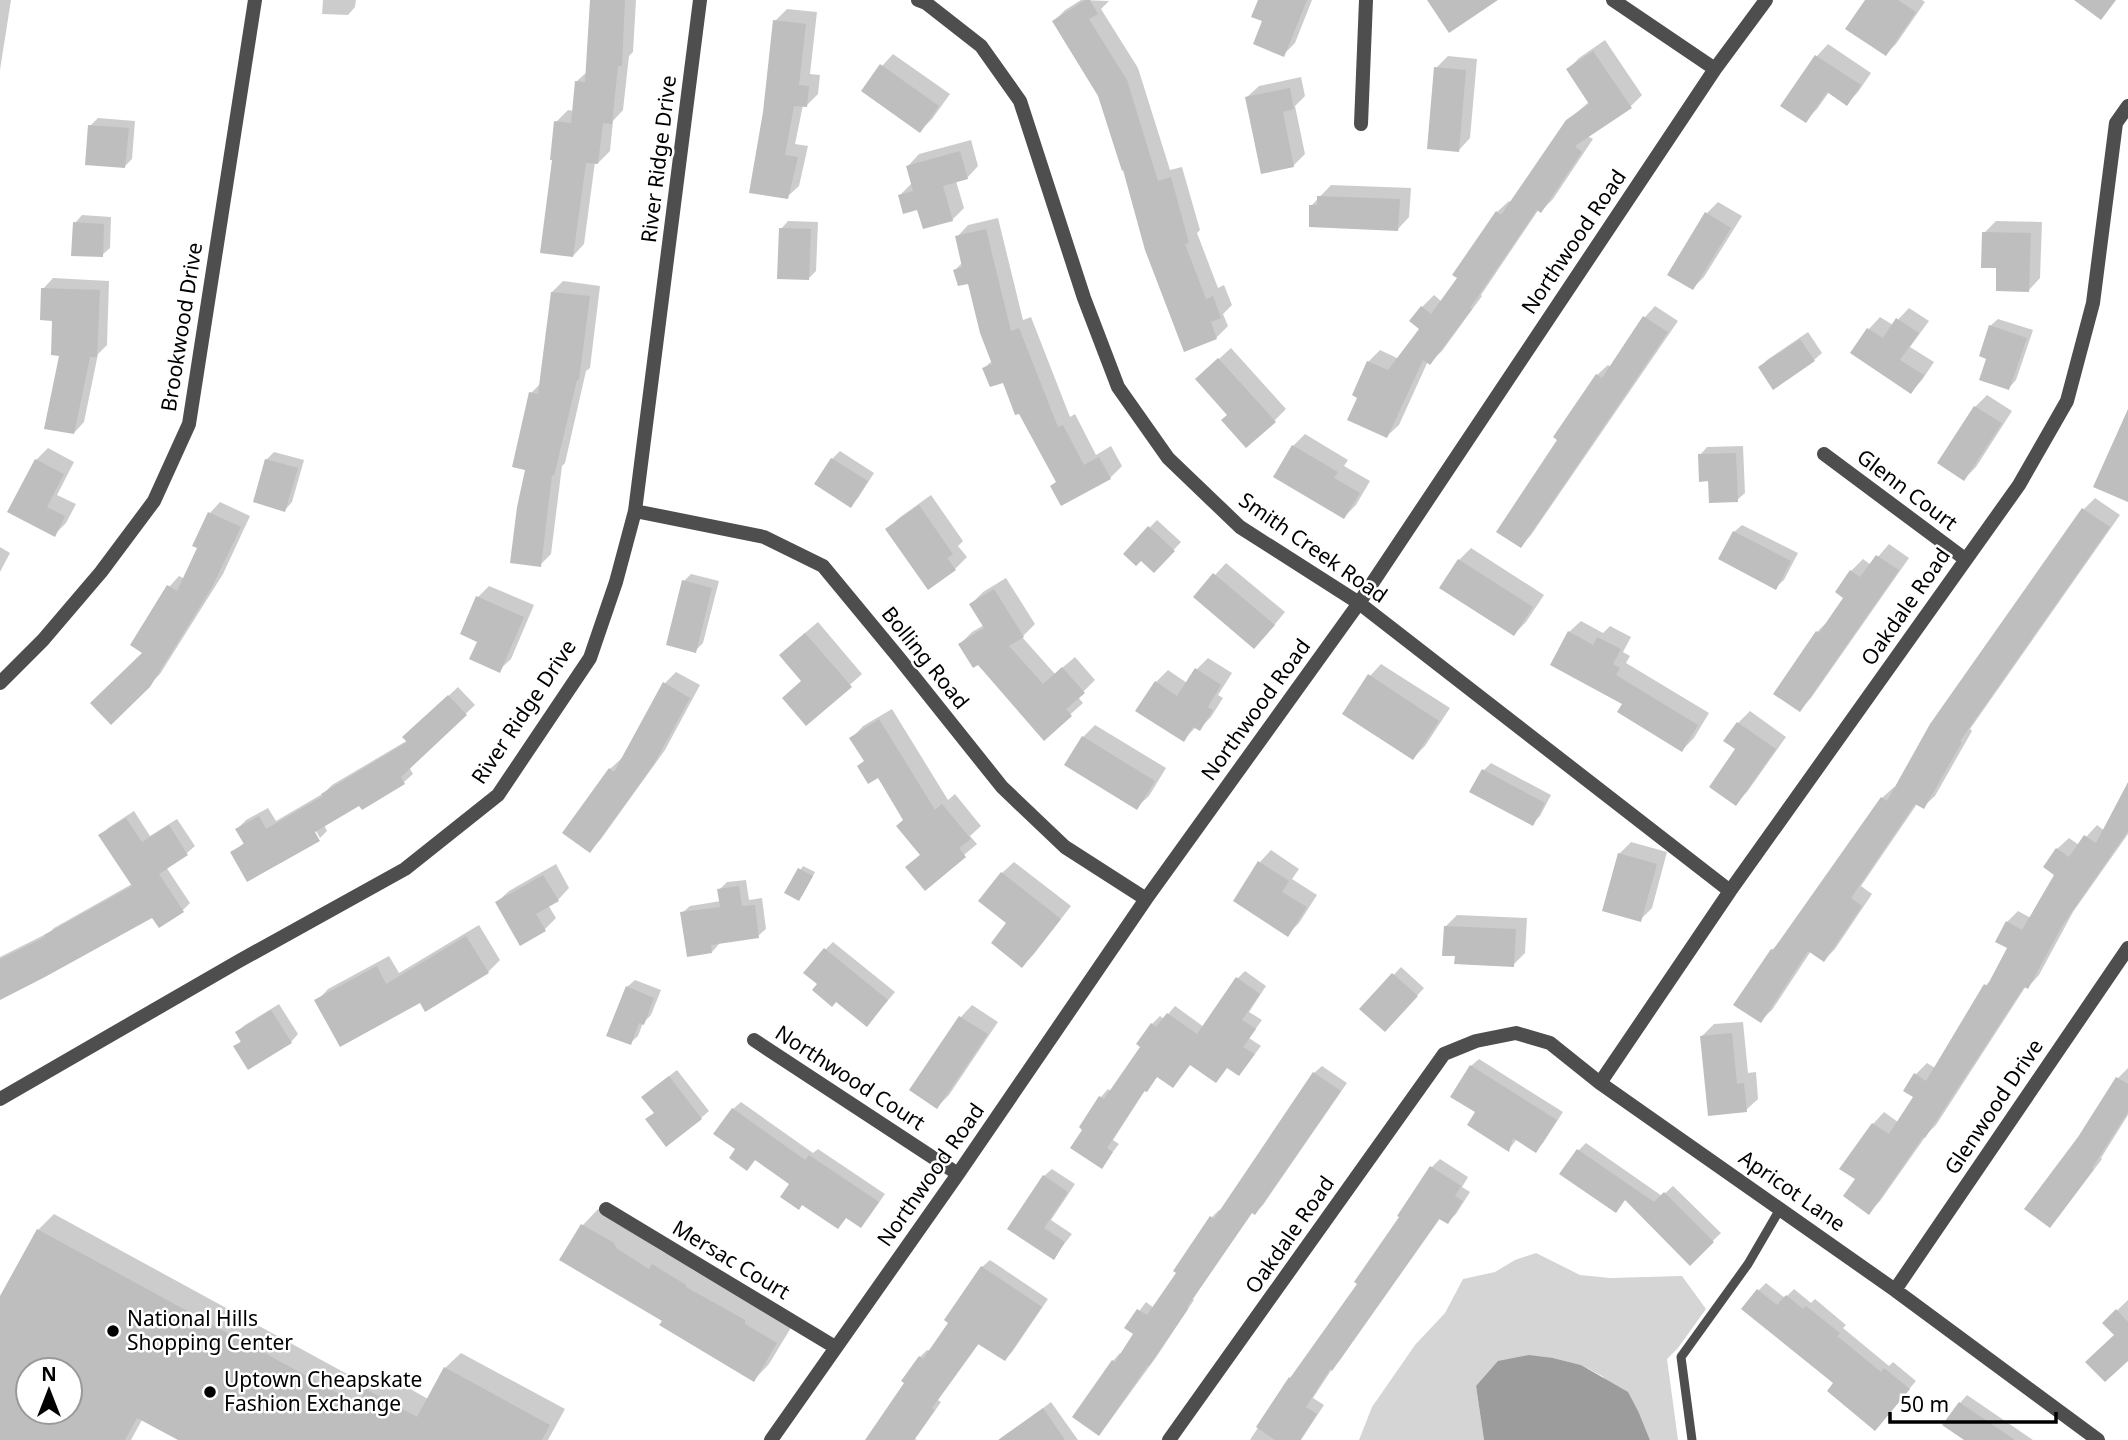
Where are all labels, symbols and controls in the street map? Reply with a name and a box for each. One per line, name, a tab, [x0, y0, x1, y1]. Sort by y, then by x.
street label: River Ridge Drive	[634, 73, 682, 244]
street label: Northwood Road	[1514, 164, 1632, 319]
street label: Brookwood Drive	[154, 240, 208, 413]
street label: Glenn Court	[1852, 442, 1964, 536]
street label: Smith Creek Road	[1234, 486, 1393, 609]
street label: Oakdale Road	[1854, 542, 1956, 671]
street label: Bolling Road	[876, 600, 976, 715]
street label: Northwood Road	[1194, 633, 1316, 786]
street label: River Ridge Drive	[464, 634, 582, 789]
street label: Northwood Court	[770, 1018, 931, 1136]
street label: Glenwood Drive	[1937, 1033, 2049, 1180]
street label: Northwood Road	[870, 1097, 990, 1252]
street label: Apricot Lane	[1734, 1143, 1851, 1237]
street label: Oakdale Road	[1238, 1170, 1340, 1299]
street label: Mersac Court	[668, 1213, 796, 1305]
place label: National Hills Shopping Center	[127, 1304, 293, 1356]
marker: National Hills Shopping Center	[105, 1323, 121, 1339]
north arrow	[14, 1356, 84, 1426]
text: N	[41, 1361, 57, 1387]
place label: Uptown Cheapskate Fashion Exchange	[224, 1365, 422, 1417]
scale bar	[1890, 1380, 2056, 1424]
marker: Uptown Cheapskate Fashion Exchange	[202, 1384, 218, 1400]
text: 50 m	[1900, 1390, 1949, 1418]

